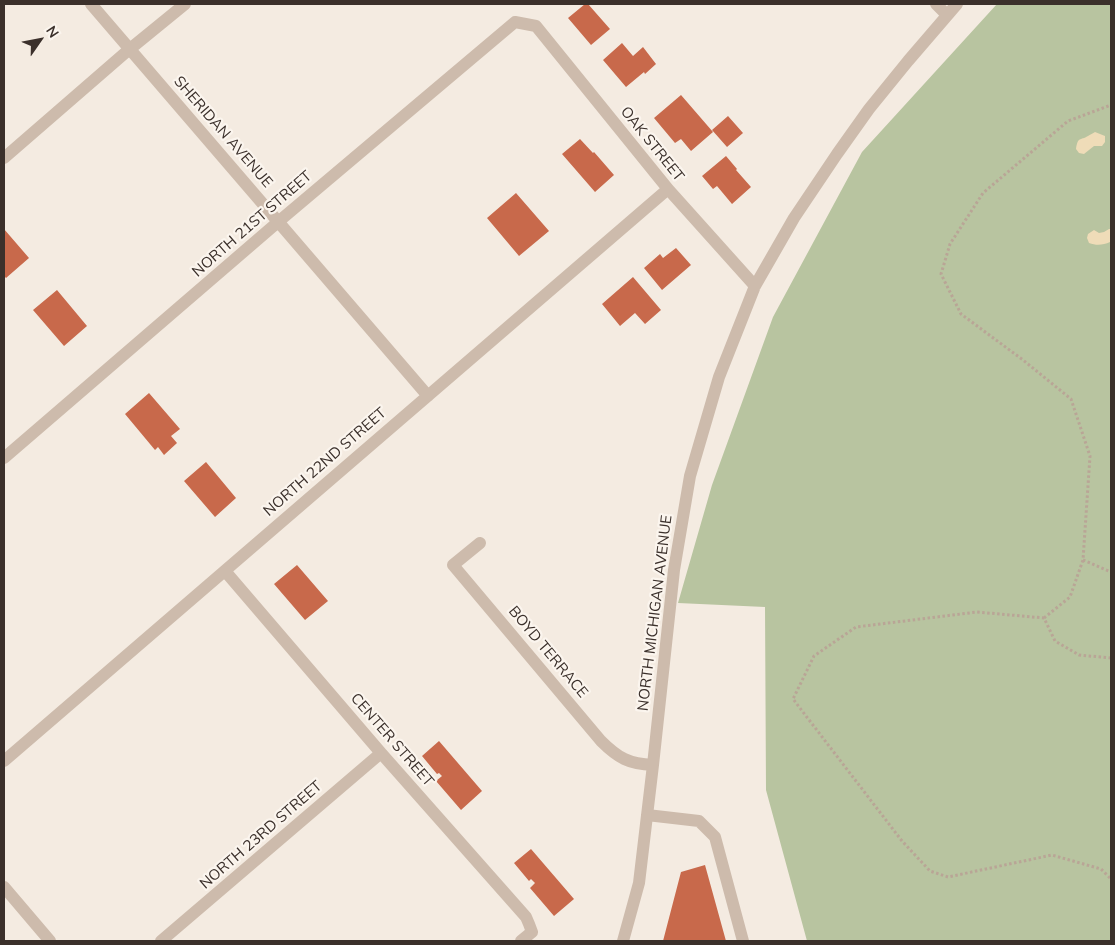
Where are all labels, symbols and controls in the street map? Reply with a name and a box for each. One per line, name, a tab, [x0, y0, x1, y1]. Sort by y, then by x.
north arrow	[15, 15, 65, 65]
text: N	[42, 22, 63, 41]
street label: SHERIDAN AVENUE	[170, 73, 276, 191]
street label: OAK STREET	[616, 103, 688, 185]
street label: NORTH 21ST STREET	[189, 167, 315, 281]
street label: NORTH 22ND STREET	[260, 404, 390, 520]
street label: NORTH MICHIGAN AVENUE	[634, 514, 676, 712]
street label: BOYD TERRACE	[504, 603, 592, 701]
street label: CENTER STREET	[347, 690, 437, 790]
street label: NORTH 23RD STREET	[196, 777, 326, 893]

